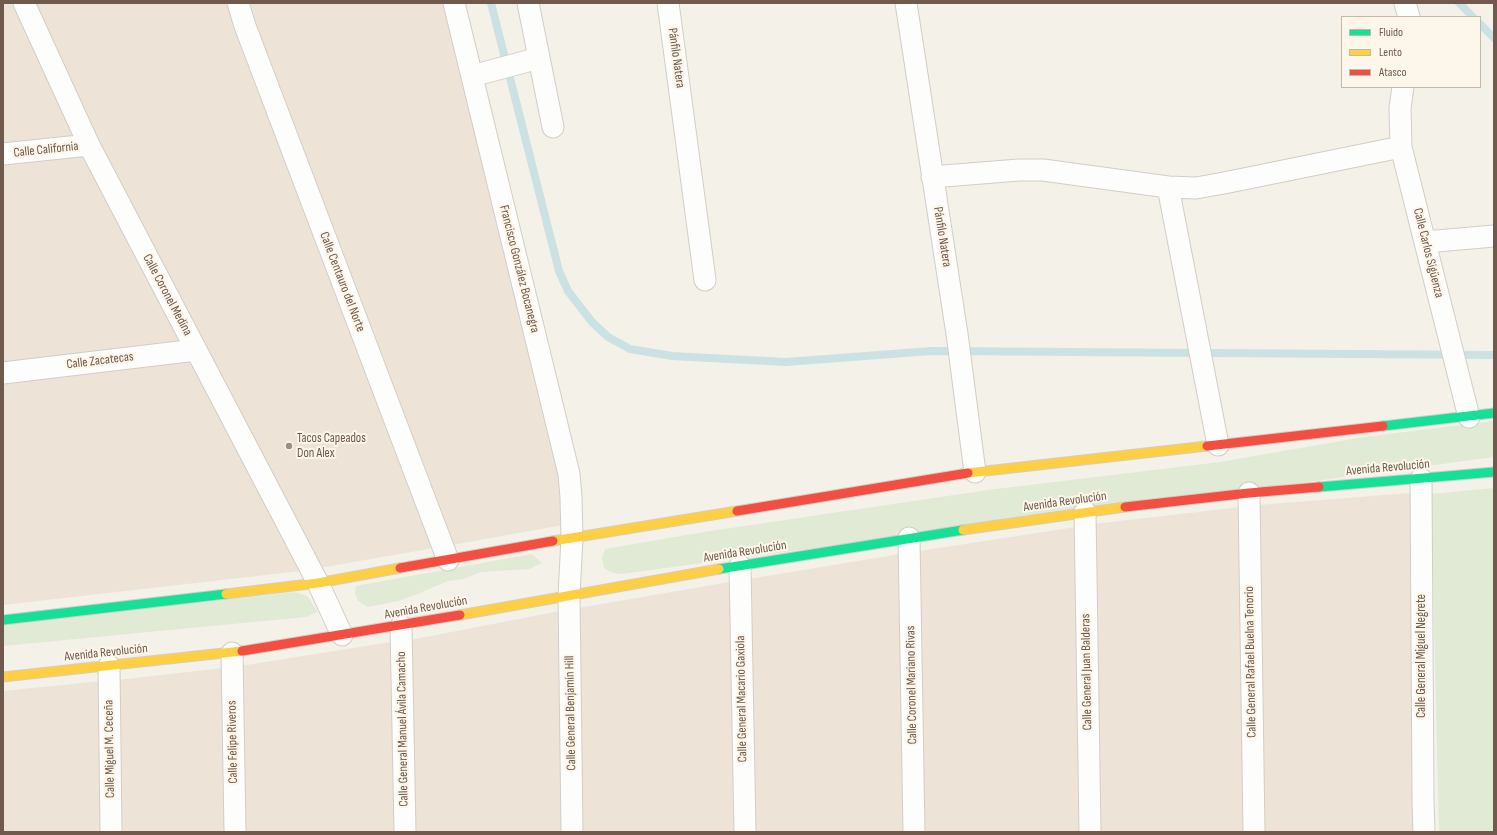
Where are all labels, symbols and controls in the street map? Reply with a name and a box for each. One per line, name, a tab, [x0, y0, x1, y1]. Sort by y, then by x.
legend	[1341, 16, 1481, 88]
text: Fluido	[1379, 25, 1403, 40]
street label: Pánfilo Natera	[664, 27, 688, 89]
text: Lento	[1379, 45, 1402, 60]
text: Atasco	[1379, 65, 1406, 80]
street label: Calle California	[13, 139, 79, 161]
street label: Francisco González Bocanegra	[496, 203, 542, 335]
street label: Pánfilo Natera	[930, 206, 954, 268]
street label: Calle Carlos Sigüenza	[1409, 207, 1447, 299]
street label: Calle Centauro del Norte	[316, 230, 368, 334]
street label: Calle Coronel Medina	[139, 251, 195, 339]
street label: Calle Zacatecas	[66, 349, 134, 373]
place label: Tacos Capeados Don Alex	[297, 431, 366, 462]
marker: Tacos Capeados Don Alex	[284, 441, 294, 451]
street label: Avenida Revolución	[1346, 457, 1430, 479]
street label: Avenida Revolución	[1022, 488, 1108, 516]
street label: Avenida Revolución	[702, 538, 788, 566]
street label: Calle General Rafael Buelna Tenorio	[1242, 586, 1260, 738]
street label: Avenida Revolución	[383, 593, 469, 623]
street label: Calle General Miguel Negrete	[1414, 594, 1430, 718]
street label: Calle General Juan Balderas	[1078, 614, 1096, 730]
street label: Calle Coronel Mariano Rivas	[903, 625, 921, 745]
street label: Calle General Macario Gaxiola	[733, 636, 751, 762]
street label: Avenida Revolución	[64, 641, 148, 665]
street label: Calle General Manuel Ávila Camacho	[394, 651, 412, 807]
street label: Calle General Benjamín Hill	[562, 655, 580, 771]
street label: Calle Miguel M. Ceceña	[101, 700, 119, 798]
street label: Calle Felipe Riveros	[224, 700, 242, 784]

